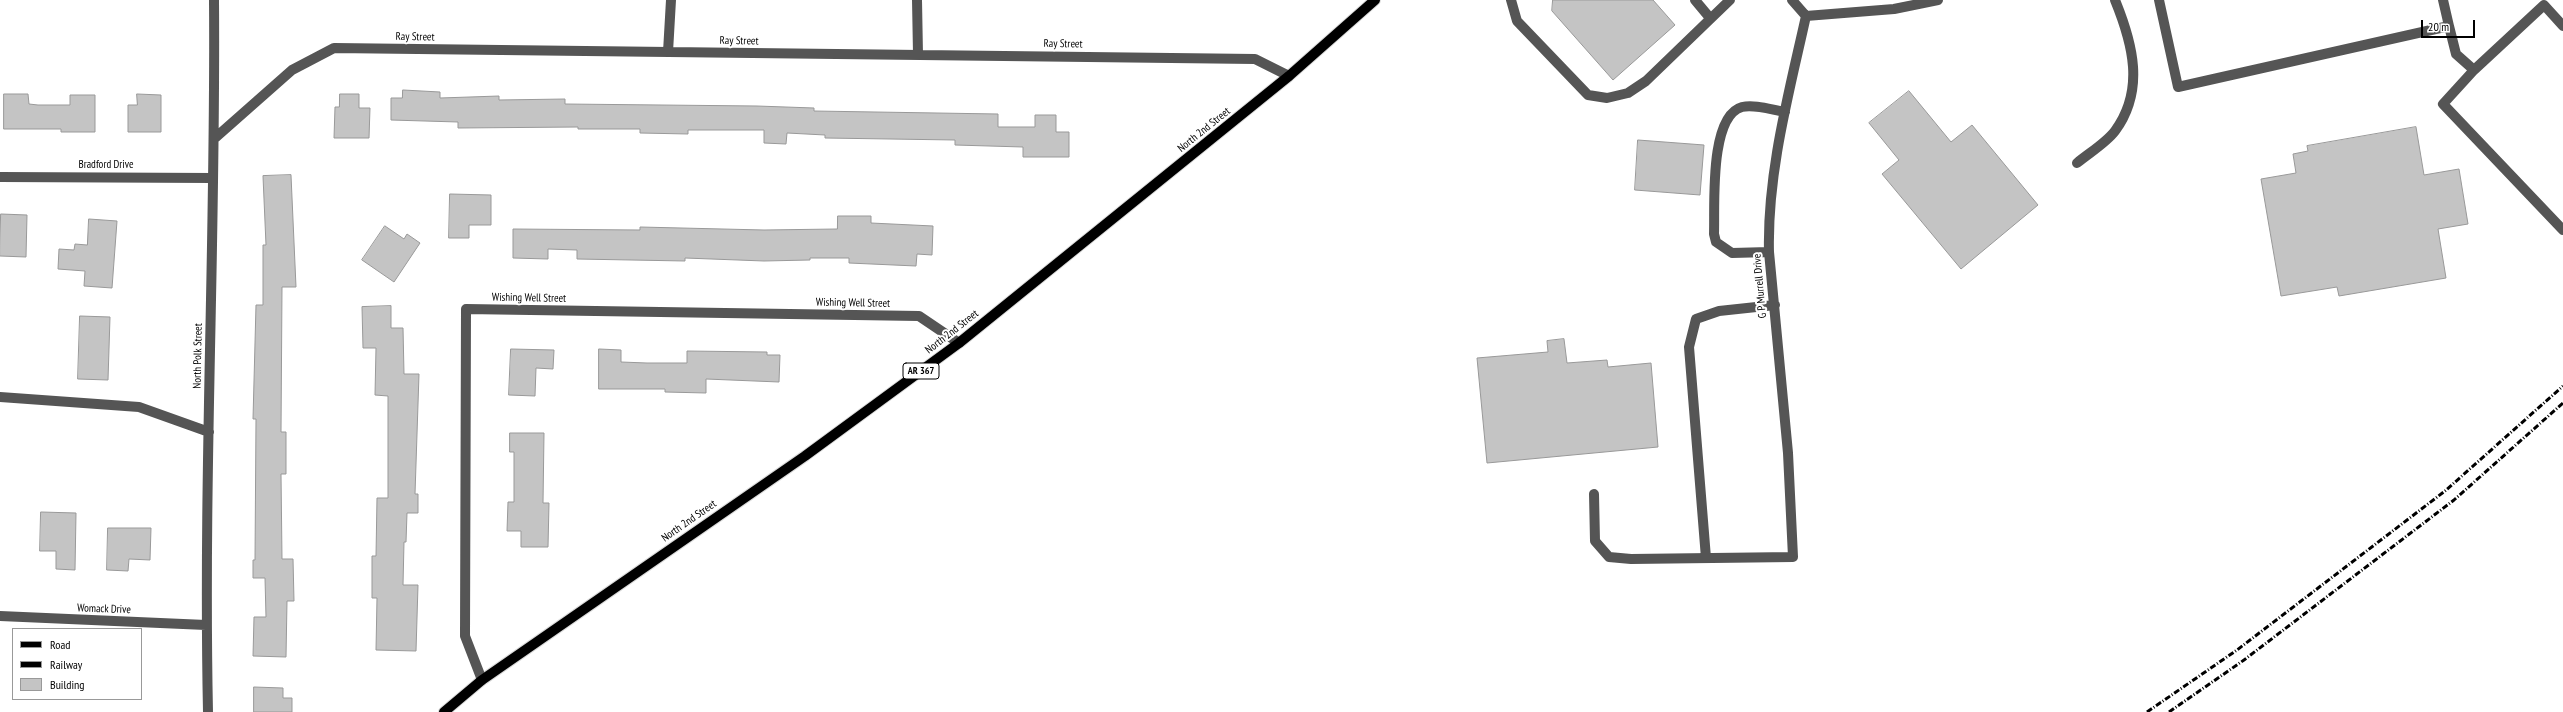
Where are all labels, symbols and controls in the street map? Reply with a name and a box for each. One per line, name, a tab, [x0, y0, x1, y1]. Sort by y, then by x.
scale bar	[2423, 12, 2477, 38]
text: 20 m	[2428, 19, 2449, 34]
street label: Ray Street	[395, 30, 435, 44]
street label: Ray Street	[719, 34, 759, 48]
street label: Ray Street	[1043, 37, 1083, 51]
street label: North 2nd Street	[1175, 105, 1233, 155]
street label: Bradford Drive	[79, 158, 133, 172]
street label: G P Murrell Drive	[1751, 253, 1769, 319]
street label: Wishing Well Street	[492, 291, 566, 305]
street label: Wishing Well Street	[816, 296, 890, 310]
street label: North 2nd Street	[923, 307, 981, 357]
street label: North Polk Street	[191, 323, 205, 389]
road number: AR 367	[903, 363, 939, 379]
street label: North 2nd Street	[659, 497, 719, 545]
street label: Womack Drive	[77, 601, 131, 617]
legend	[12, 628, 142, 700]
text: Road	[50, 637, 70, 652]
text: Railway	[50, 657, 82, 672]
text: Building	[50, 677, 85, 692]

